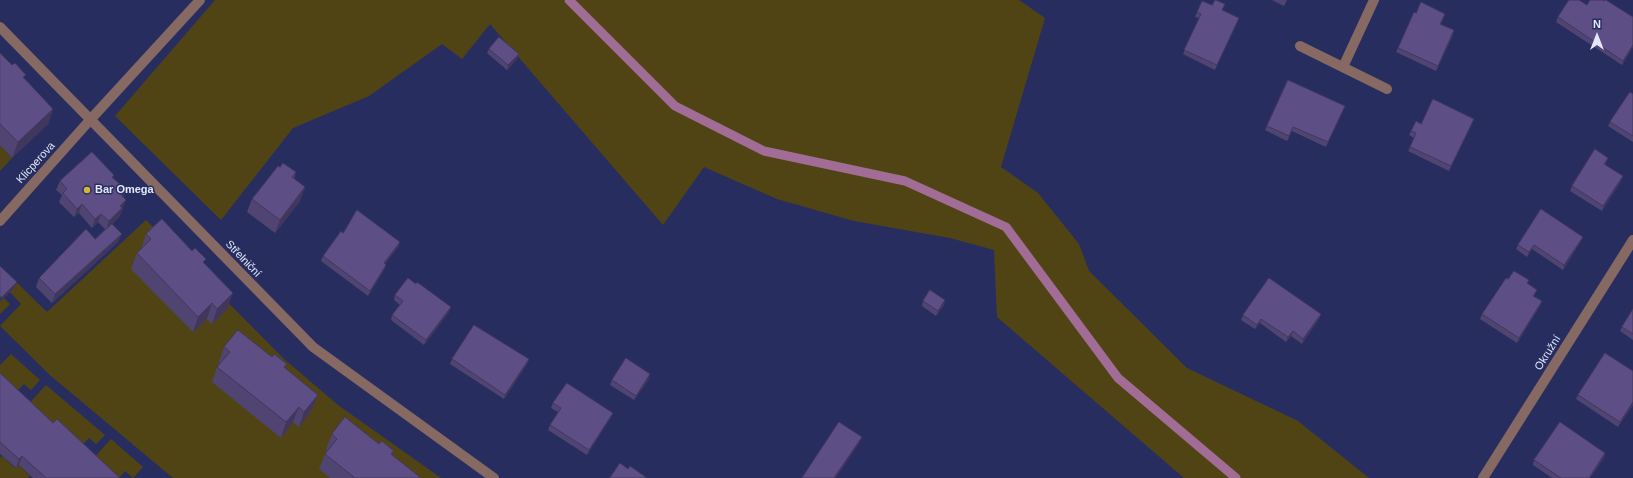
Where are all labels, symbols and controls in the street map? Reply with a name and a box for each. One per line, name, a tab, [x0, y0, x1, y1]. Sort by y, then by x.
north arrow	[1577, 16, 1617, 56]
text: N	[1593, 18, 1601, 30]
street label: Klicperova	[14, 140, 58, 186]
place label: Bar Omega	[95, 183, 154, 197]
marker: Bar Omega	[82, 185, 92, 195]
street label: Střelniční	[222, 238, 264, 280]
street label: Okružní	[1532, 333, 1564, 373]

